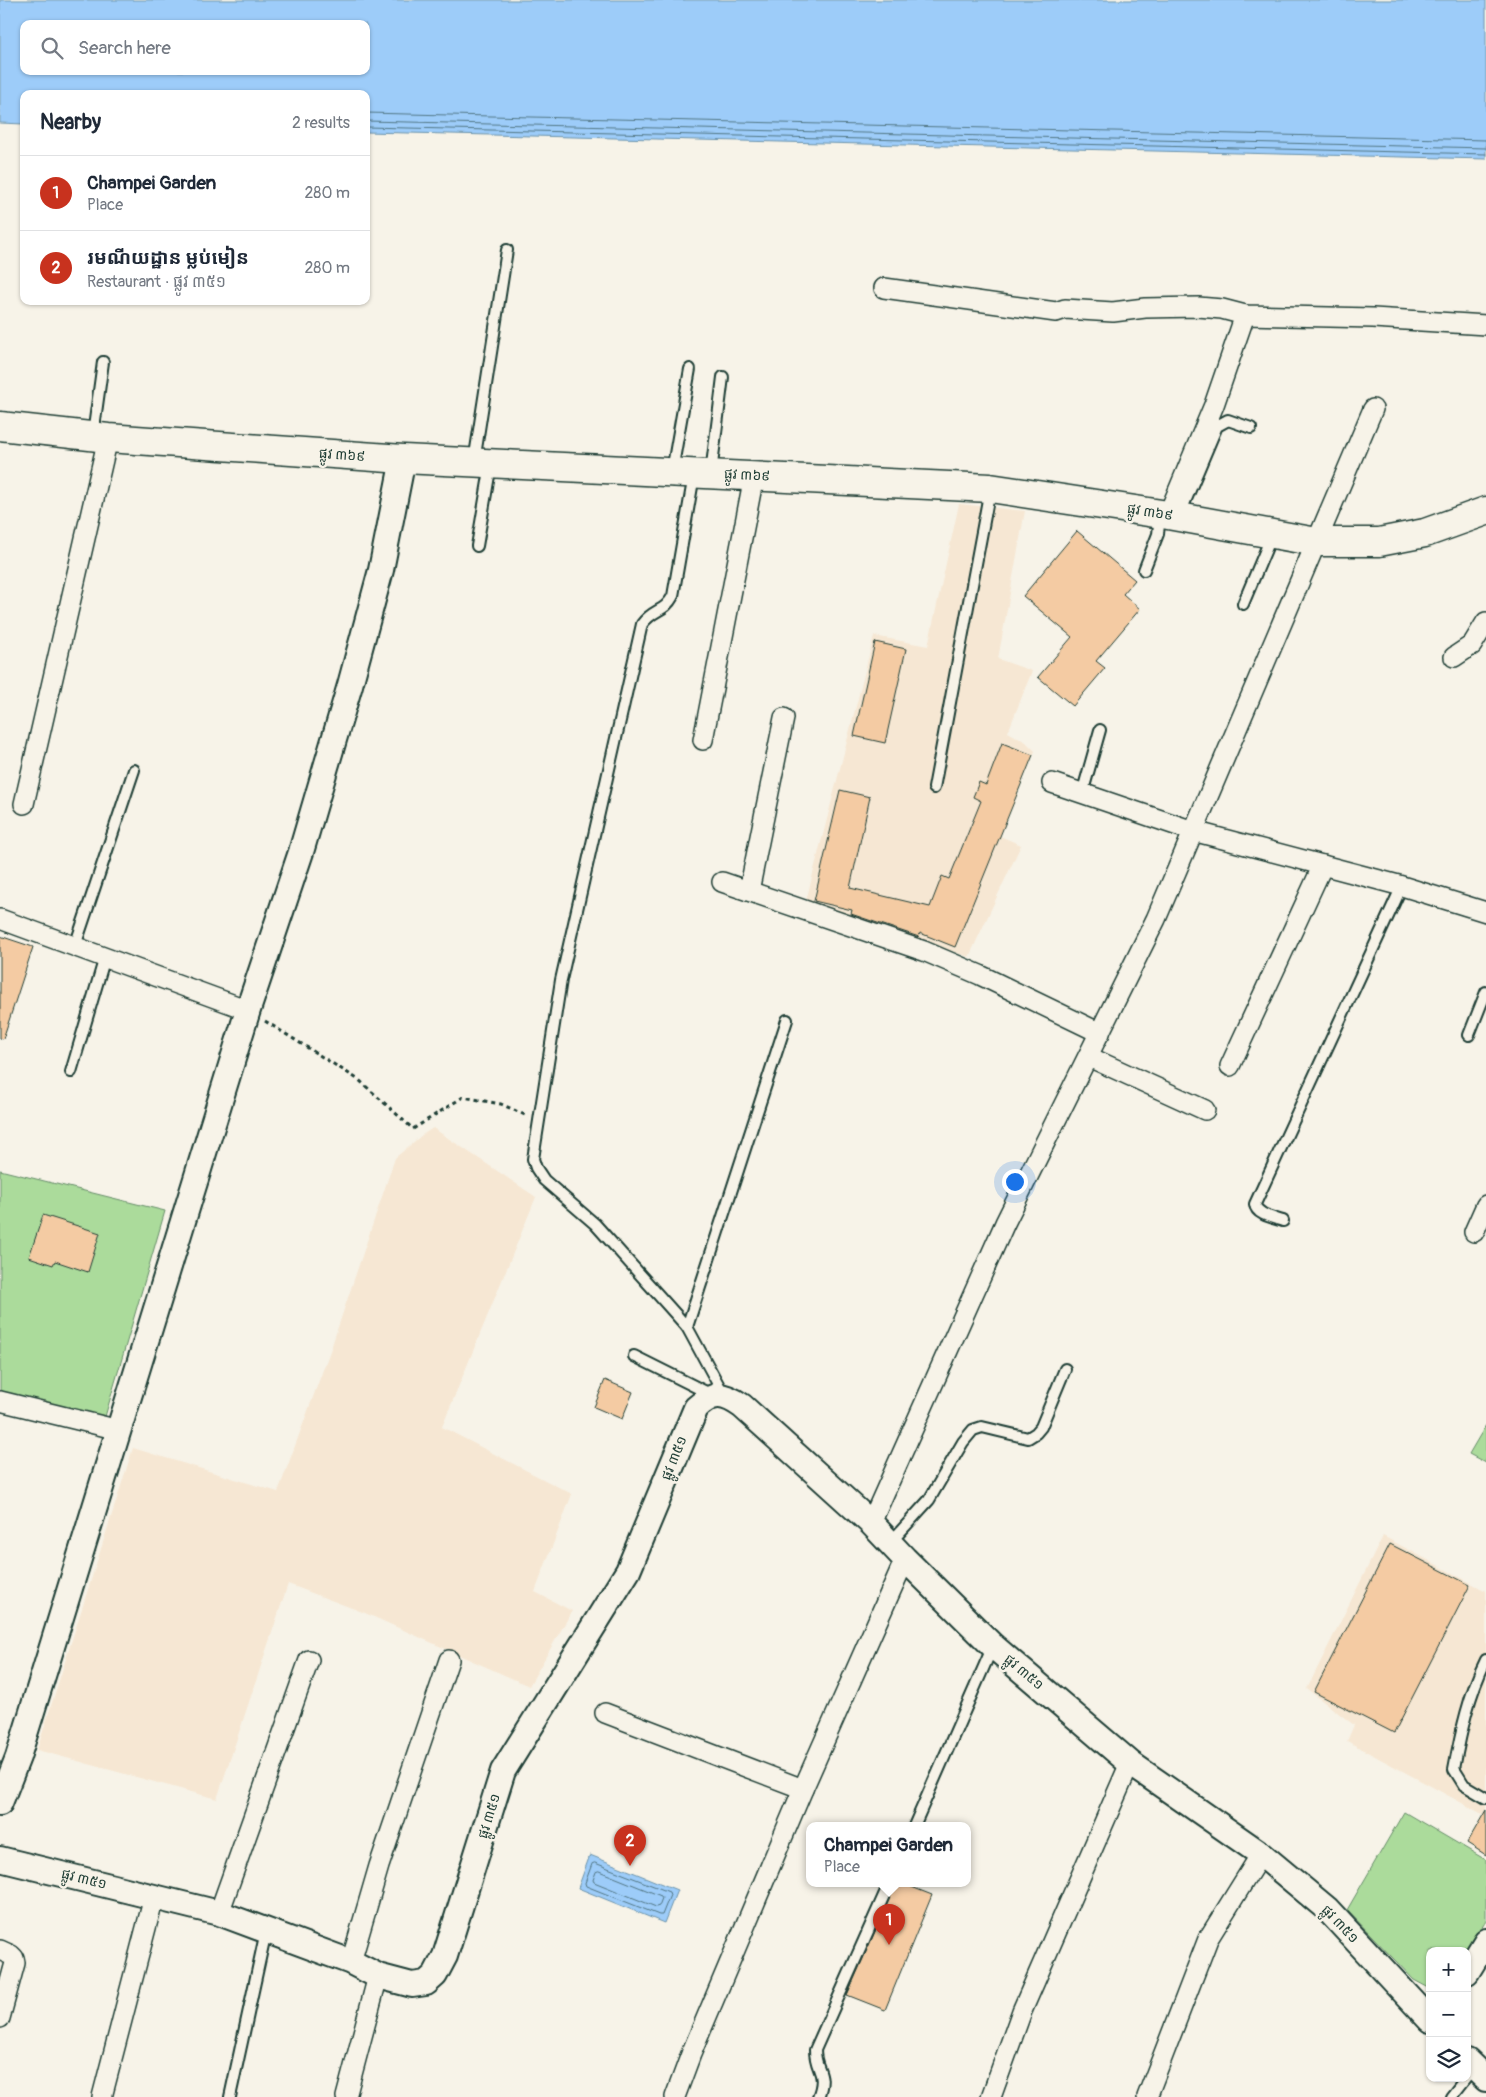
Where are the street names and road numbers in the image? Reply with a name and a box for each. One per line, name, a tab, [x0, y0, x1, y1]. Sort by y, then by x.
street label: ផ្លូវ ៣៦៩	[318, 445, 366, 468]
street label: ផ្លូវ ៣៦៩	[723, 465, 771, 488]
street label: ផ្លូវ ៣៦៩	[1125, 500, 1174, 527]
street label: ផ្លូវ ៣៥១	[657, 1433, 693, 1484]
street label: ផ្លូវ ៣៥១	[999, 1651, 1047, 1696]
street label: ផ្លូវ ៣៥១	[474, 1791, 507, 1842]
street label: ផ្លូវ ៣៥១	[59, 1865, 109, 1896]
street label: ផ្លូវ ៣៥១	[1316, 1901, 1362, 1949]

